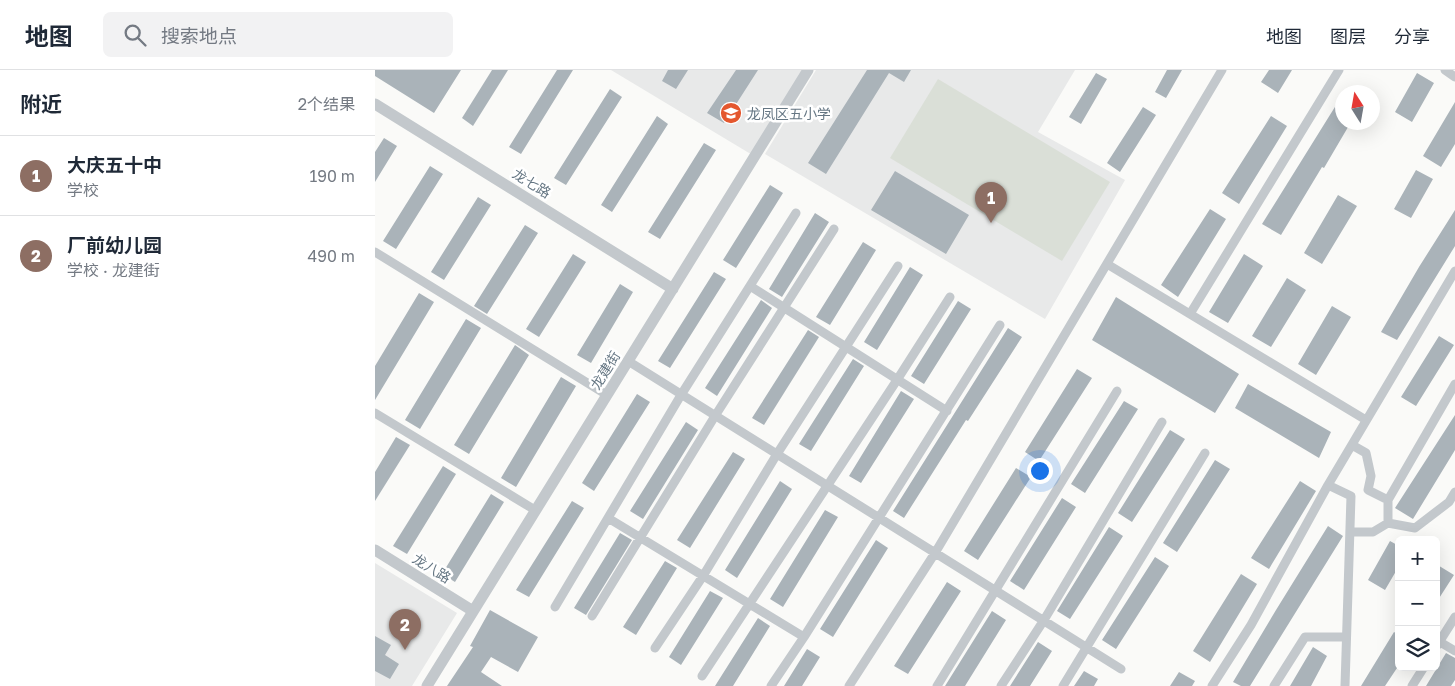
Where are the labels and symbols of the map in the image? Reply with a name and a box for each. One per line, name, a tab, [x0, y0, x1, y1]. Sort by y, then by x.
north arrow	[1335, 85, 1380, 130]
school or university icon: 龙凤区五小学	[719, 101, 743, 125]
place label: 龙凤区五小学	[747, 105, 831, 122]
street label: 龙七路	[510, 165, 554, 201]
pin: 1	[975, 182, 1007, 223]
street label: 龙建街	[587, 348, 623, 392]
your location	[1027, 458, 1053, 484]
street label: 龙八路	[410, 550, 454, 586]
pin: 2	[389, 609, 421, 650]

